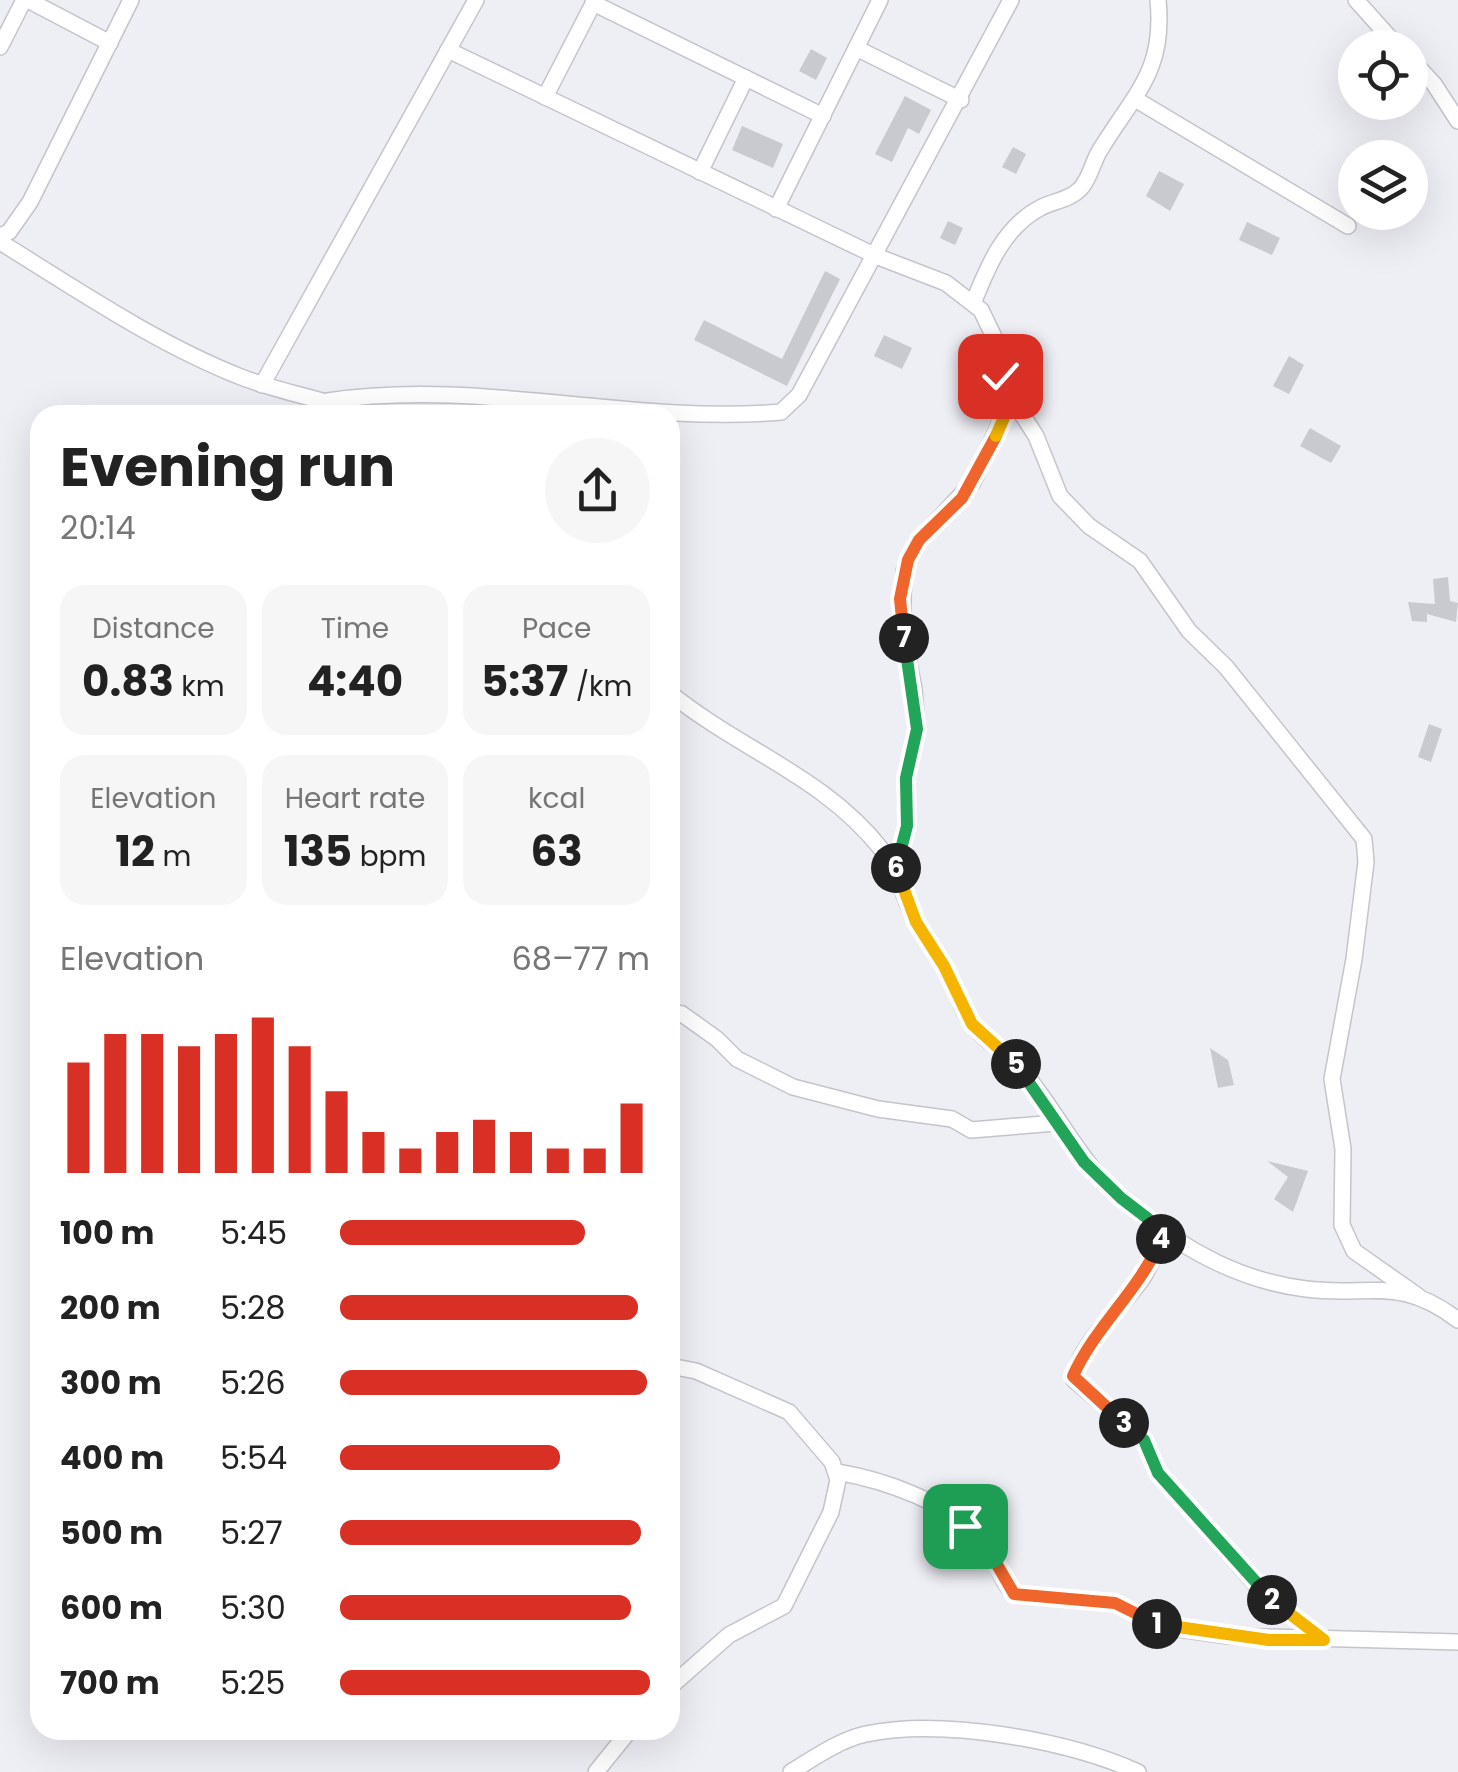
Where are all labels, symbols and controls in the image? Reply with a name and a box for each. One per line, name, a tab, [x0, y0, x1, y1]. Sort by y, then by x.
map controls	[1338, 30, 1428, 230]
button: locate	[1338, 30, 1428, 120]
button: layers	[1338, 140, 1428, 230]
pin	[958, 334, 1043, 419]
icon: check	[973, 349, 1028, 404]
text: Evening run	[60, 428, 395, 505]
button: share	[545, 438, 650, 543]
text: 20:14	[60, 505, 136, 550]
text: Distance	[92, 609, 215, 648]
text: Time	[321, 609, 389, 648]
text: Pace	[522, 609, 591, 648]
pin: 7	[879, 613, 929, 663]
text: 7	[897, 618, 911, 657]
text: 0.83	[82, 652, 174, 711]
text: 4:40	[307, 652, 403, 711]
text: 5:37	[481, 652, 568, 711]
text: km	[174, 667, 225, 706]
text: /km	[568, 667, 632, 706]
text: Elevation	[90, 779, 216, 818]
text: Heart rate	[285, 779, 425, 818]
text: kcal	[528, 779, 585, 818]
text: 12	[115, 822, 155, 881]
text: 135	[284, 822, 352, 881]
text: 63	[531, 822, 583, 881]
text: m	[155, 837, 191, 876]
text: bpm	[352, 837, 426, 876]
pin: 6	[871, 843, 921, 893]
text: 6	[887, 848, 905, 887]
text: Elevation	[60, 936, 204, 981]
text: 68–77 m	[511, 936, 650, 981]
pin: 5	[991, 1039, 1041, 1089]
text: 5	[1007, 1044, 1025, 1083]
text: 100 m	[60, 1210, 154, 1255]
text: 5:45	[220, 1210, 287, 1255]
pin: 4	[1136, 1214, 1186, 1264]
text: 4	[1152, 1219, 1170, 1258]
text: 200 m	[60, 1285, 161, 1330]
text: 5:28	[220, 1285, 286, 1330]
text: 300 m	[60, 1360, 162, 1405]
text: 5:26	[220, 1360, 286, 1405]
pin: 3	[1099, 1398, 1149, 1448]
text: 3	[1116, 1403, 1132, 1442]
text: 400 m	[60, 1435, 164, 1480]
text: 5:54	[220, 1435, 287, 1480]
pin	[923, 1484, 1008, 1569]
icon: arrive	[938, 1499, 993, 1554]
text: 500 m	[60, 1510, 163, 1555]
text: 5:27	[220, 1510, 283, 1555]
pin: 2	[1247, 1575, 1297, 1625]
text: 2	[1264, 1580, 1280, 1619]
text: 600 m	[60, 1585, 163, 1630]
text: 5:30	[220, 1585, 286, 1630]
pin: 1	[1132, 1599, 1182, 1649]
text: 1	[1152, 1604, 1162, 1643]
text: 700 m	[60, 1660, 160, 1705]
text: 5:25	[220, 1660, 285, 1705]

